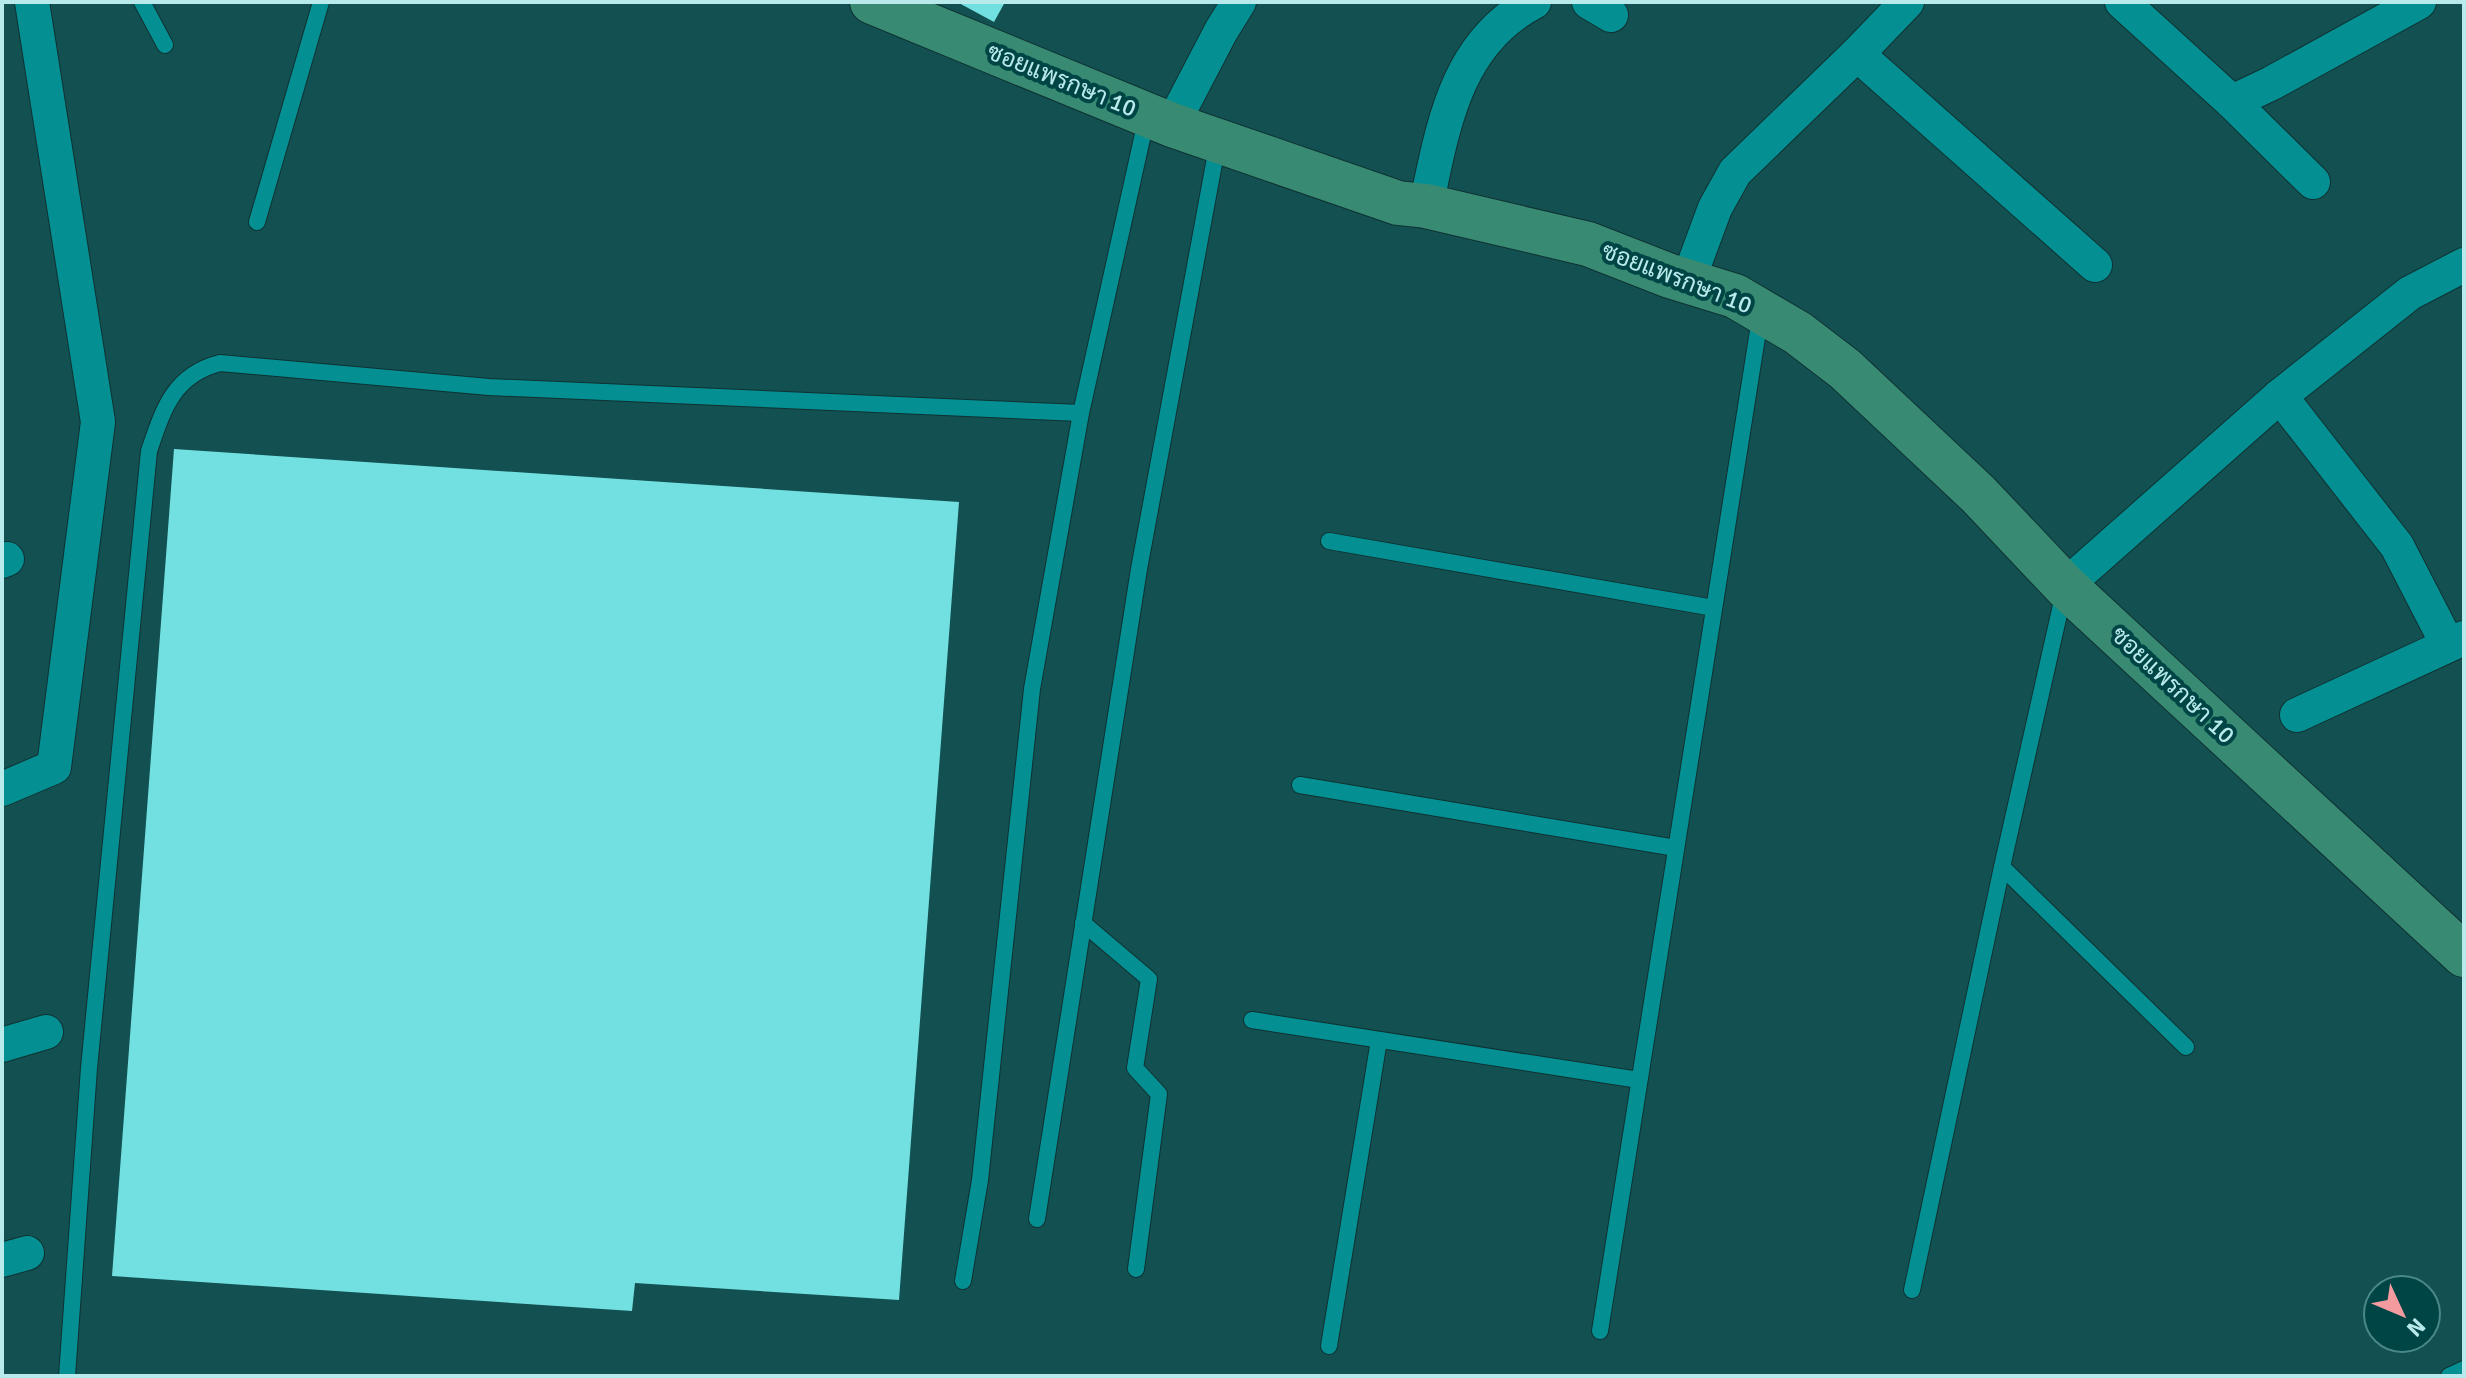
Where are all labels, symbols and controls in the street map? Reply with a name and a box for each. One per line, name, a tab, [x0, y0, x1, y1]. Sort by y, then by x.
street label: ซอยแพรกษา 10	[983, 36, 1141, 124]
street label: ซอยแพรกษา 10	[1598, 236, 1756, 320]
street label: ซอยแพรกษา 10	[2105, 620, 2241, 750]
north arrow	[2362, 1274, 2442, 1354]
text: N	[2401, 1313, 2431, 1342]

